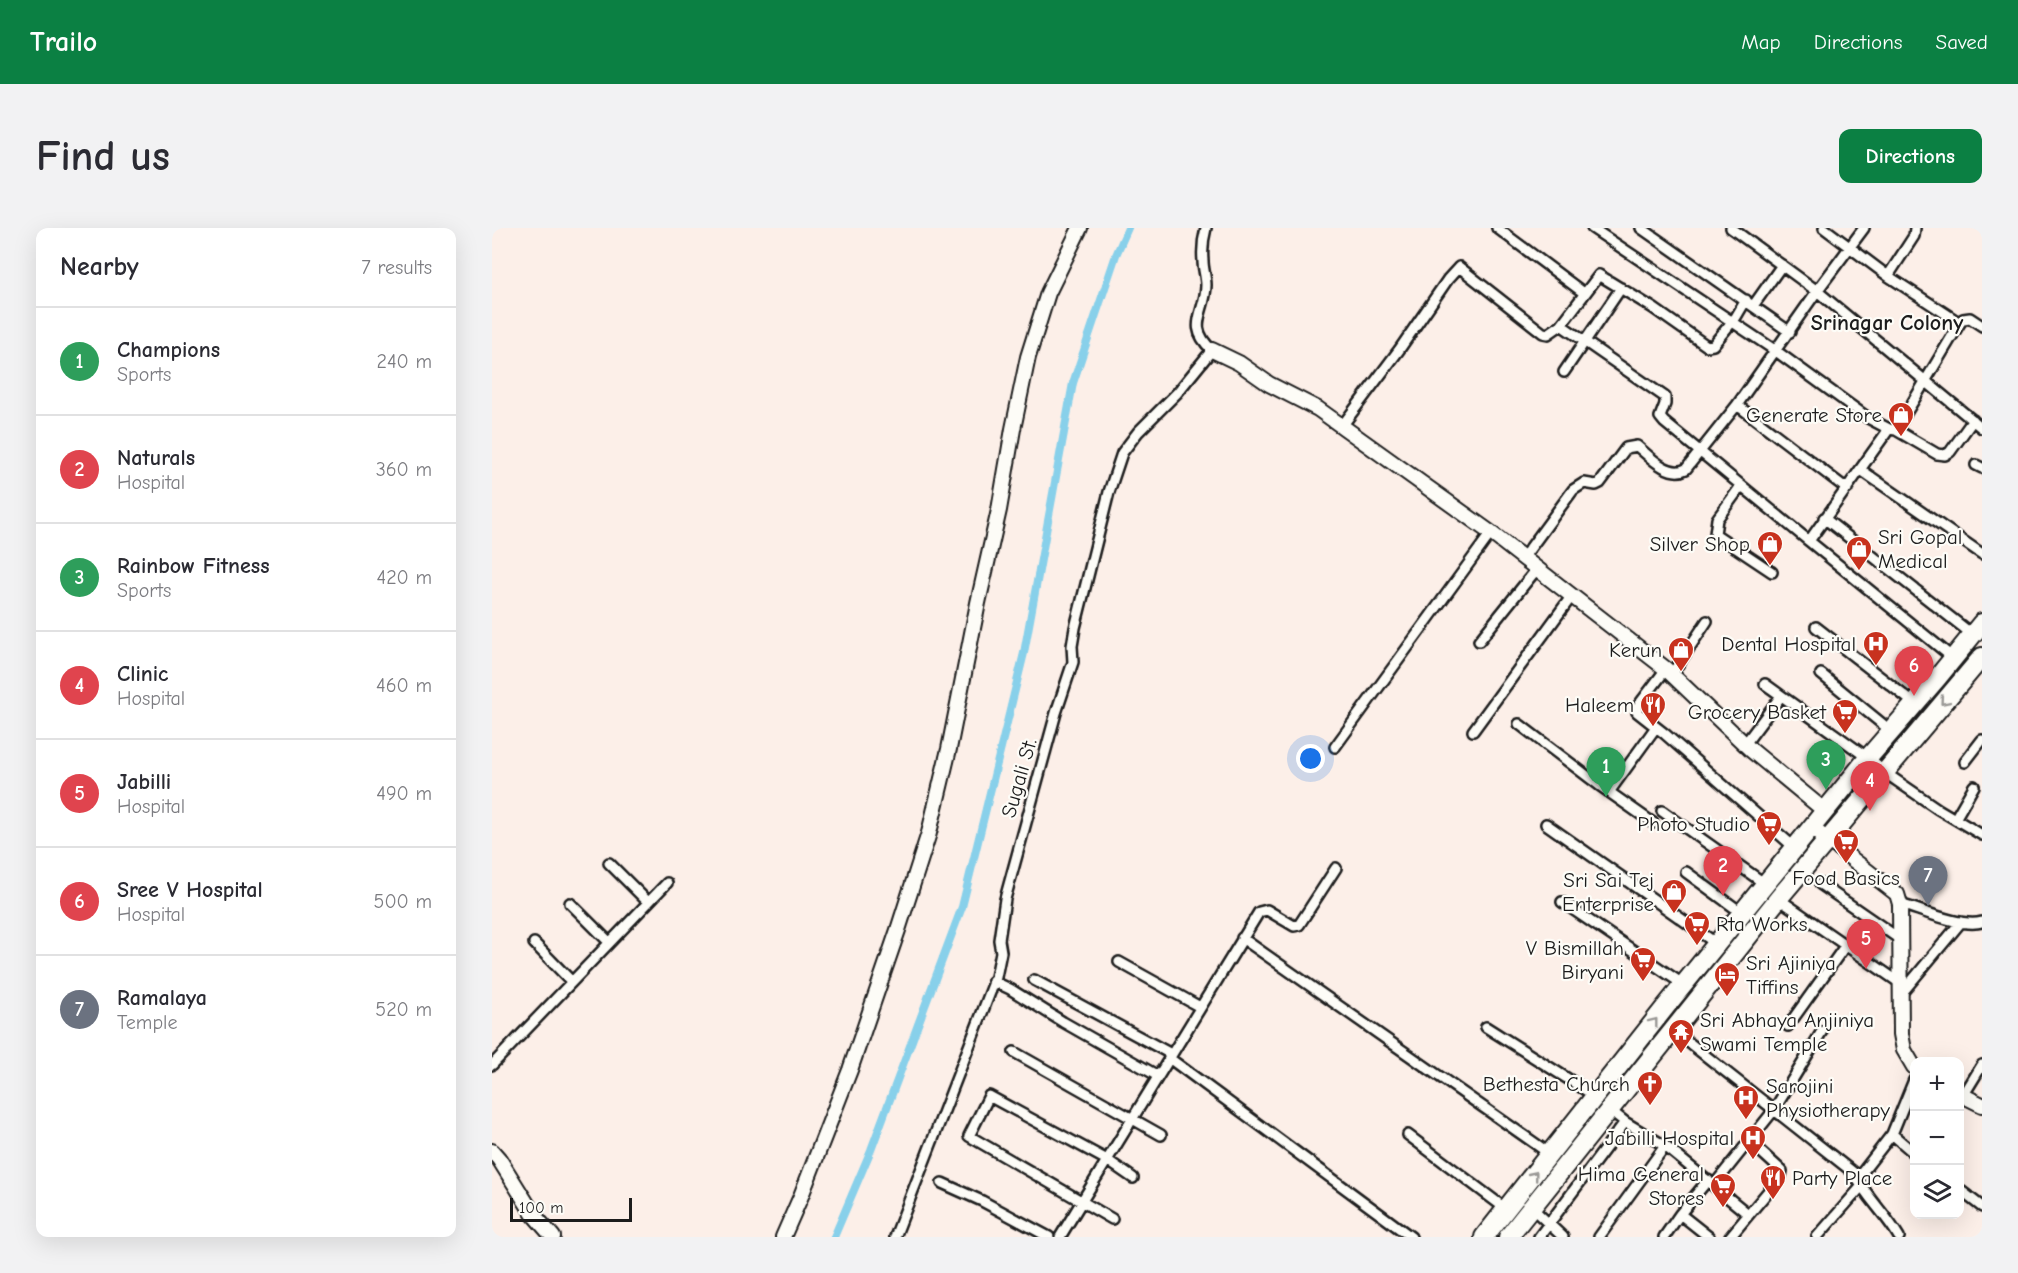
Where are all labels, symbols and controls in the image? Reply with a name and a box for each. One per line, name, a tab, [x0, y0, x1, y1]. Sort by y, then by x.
text: Trailo	[30, 26, 97, 58]
text: Map	[1741, 30, 1781, 54]
text: Directions	[1814, 30, 1903, 54]
text: Saved	[1936, 30, 1988, 54]
button: Directions	[1839, 129, 1982, 183]
text: Find us	[36, 132, 170, 181]
text: Nearby	[60, 252, 139, 282]
text: 7 results	[361, 256, 432, 279]
district label: Srinagar Colony	[1811, 310, 1964, 336]
text: Champions	[117, 337, 220, 363]
text: 1	[76, 350, 83, 373]
text: 240 m	[377, 350, 432, 373]
text: Sports	[117, 363, 171, 386]
shop icon: Generate Store	[1886, 400, 1916, 438]
place label: Generate Store	[1746, 403, 1882, 427]
text: Naturals	[117, 445, 195, 471]
text: 2	[75, 458, 84, 481]
text: 360 m	[376, 458, 432, 481]
text: Hospital	[117, 471, 185, 494]
place label: Sri Gopal Medical	[1878, 525, 1962, 573]
shop icon: Silver Shop	[1755, 529, 1785, 567]
place label: Silver Shop	[1650, 532, 1750, 556]
shop icon: Sri Gopal Medical	[1844, 534, 1874, 572]
text: Rainbow Fitness	[117, 553, 269, 579]
text: 3	[75, 566, 84, 589]
text: 420 m	[376, 566, 432, 589]
text: Sports	[117, 579, 171, 602]
hospital icon: Dental Hospital	[1861, 629, 1891, 667]
place label: Dental Hospital	[1721, 632, 1856, 656]
shop icon: Kerun	[1666, 635, 1696, 673]
place label: Kerun	[1609, 638, 1662, 662]
pin: 6	[1894, 646, 1934, 696]
text: Clinic	[117, 661, 168, 687]
text: 4	[75, 674, 84, 697]
text: 460 m	[376, 674, 432, 697]
text: Hospital	[117, 687, 185, 710]
restaurant icon: Haleem	[1638, 690, 1668, 728]
place label: Haleem	[1565, 693, 1634, 717]
one-way arrow	[1940, 695, 1951, 706]
supermarket icon: Grocery Basket	[1830, 697, 1860, 735]
place label: Grocery Basket	[1688, 700, 1827, 724]
street label: Sugali St.	[996, 736, 1042, 820]
pin: 3	[1806, 740, 1846, 790]
your location	[1296, 744, 1325, 773]
pin: 1	[1586, 748, 1626, 797]
pin: 4	[1850, 762, 1890, 811]
text: Jabilli	[117, 769, 171, 795]
text: 5	[74, 782, 85, 805]
text: 490 m	[376, 782, 432, 805]
text: Hospital	[117, 795, 185, 818]
supermarket icon: Photo Studio	[1754, 809, 1784, 847]
place label: Photo Studio	[1637, 812, 1750, 836]
supermarket icon: Food Basics	[1831, 827, 1861, 865]
pin: 2	[1704, 846, 1742, 896]
pin: 7	[1908, 856, 1948, 906]
place label: Food Basics	[1792, 866, 1900, 890]
place label: Sri Sai Tej Enterprise	[1562, 868, 1654, 916]
text: Sree V Hospital	[117, 877, 263, 903]
shop icon: Sri Sai Tej Enterprise	[1659, 877, 1689, 915]
text: 6	[74, 890, 85, 913]
text: 500 m	[374, 890, 432, 913]
text: Hospital	[117, 903, 185, 926]
supermarket icon: Rta Works	[1682, 909, 1712, 947]
place label: Rta Works	[1716, 912, 1807, 936]
pin: 5	[1846, 920, 1886, 969]
place label: V Bismillah Biryani	[1526, 936, 1624, 984]
supermarket icon: V Bismillah Biryani	[1628, 945, 1658, 983]
place label: Sri Ajiniya Tiffins	[1746, 951, 1836, 999]
hotel icon: Sri Ajiniya Tiffins	[1712, 960, 1742, 998]
text: Ramalaya	[117, 985, 207, 1011]
text: 7	[75, 998, 84, 1021]
text: 520 m	[375, 998, 432, 1021]
place label: Sri Abhaya Anjiniya Swami Temple	[1700, 1008, 1874, 1056]
text: Temple	[117, 1011, 177, 1034]
one-way arrow	[1646, 1017, 1657, 1028]
temple icon: Sri Abhaya Anjiniya Swami Temple	[1666, 1017, 1696, 1055]
map controls	[1910, 1057, 1964, 1219]
button: +	[1910, 1057, 1964, 1111]
church icon: Bethesta Church	[1635, 1069, 1665, 1107]
place label: Bethesta Church	[1483, 1072, 1630, 1096]
place label: Sarojini Physiotherapy	[1766, 1074, 1890, 1122]
hospital icon: Sarojini Physiotherapy	[1731, 1083, 1761, 1121]
button: −	[1910, 1111, 1964, 1165]
hospital icon: Jabilli Hospital	[1738, 1123, 1768, 1161]
place label: Jabilli Hospital	[1605, 1126, 1734, 1150]
place label: Hima General Stores	[1578, 1162, 1704, 1210]
restaurant icon: Party Place	[1758, 1163, 1788, 1201]
button: layers	[1910, 1165, 1964, 1219]
place label: Party Place	[1792, 1166, 1892, 1190]
one-way arrow	[1526, 1171, 1537, 1182]
supermarket icon: Hima General Stores	[1708, 1171, 1738, 1209]
scale bar	[510, 1195, 632, 1222]
text: 100 m	[519, 1199, 563, 1217]

